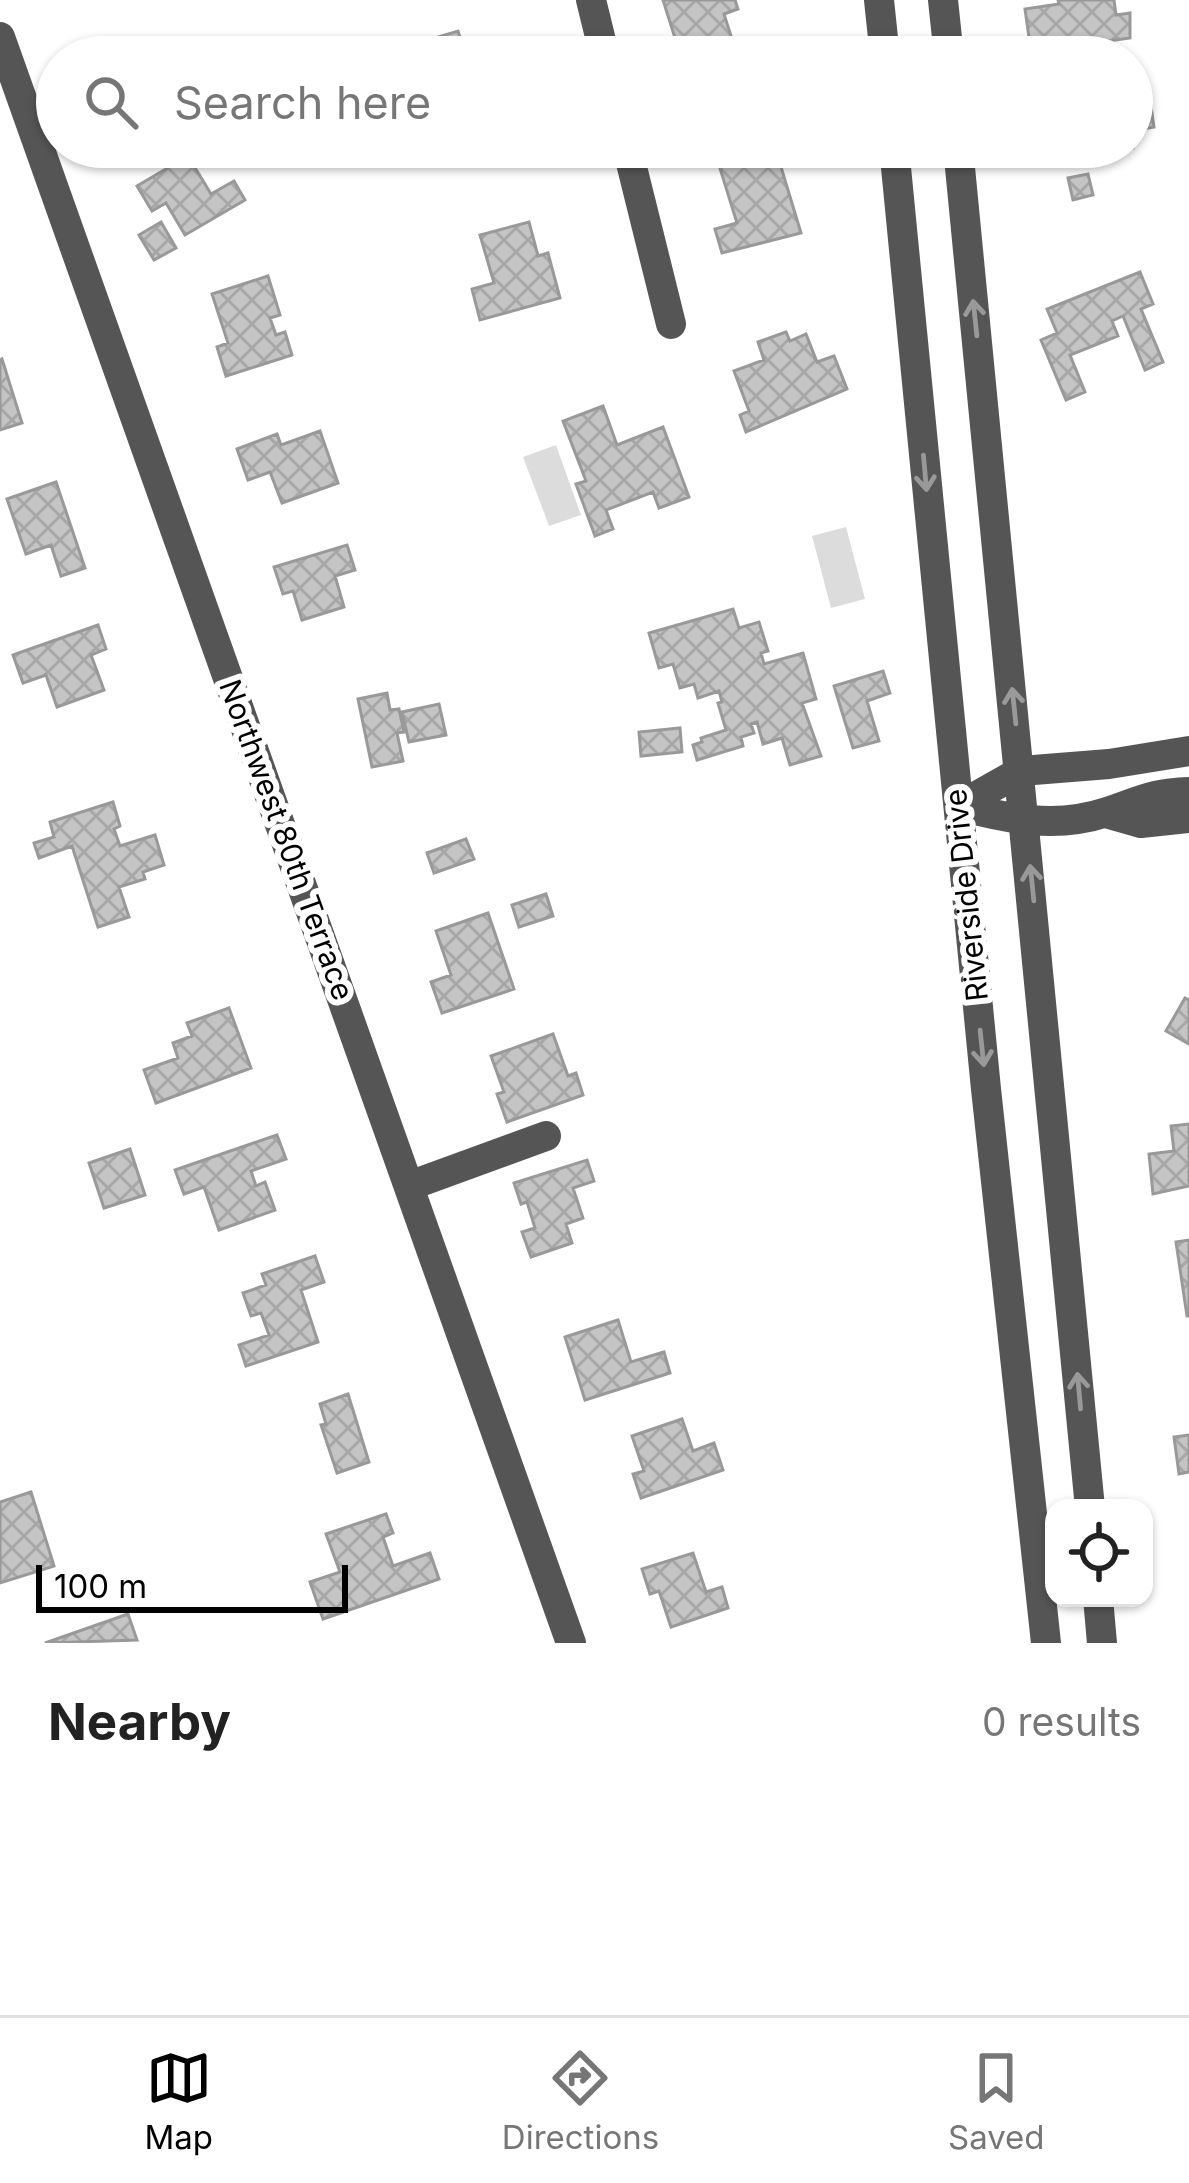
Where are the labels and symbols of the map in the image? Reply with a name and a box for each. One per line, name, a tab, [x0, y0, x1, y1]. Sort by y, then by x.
one-way arrow	[963, 299, 986, 338]
one-way arrow	[914, 452, 937, 491]
street label: Northwest 80th Terrace	[212, 674, 362, 1005]
one-way arrow	[1003, 688, 1025, 727]
street label: Riverside Drive	[937, 787, 995, 1003]
one-way arrow	[1020, 864, 1043, 903]
one-way arrow	[971, 1028, 994, 1067]
one-way arrow	[1067, 1373, 1090, 1412]
scale bar	[36, 1559, 348, 1612]

